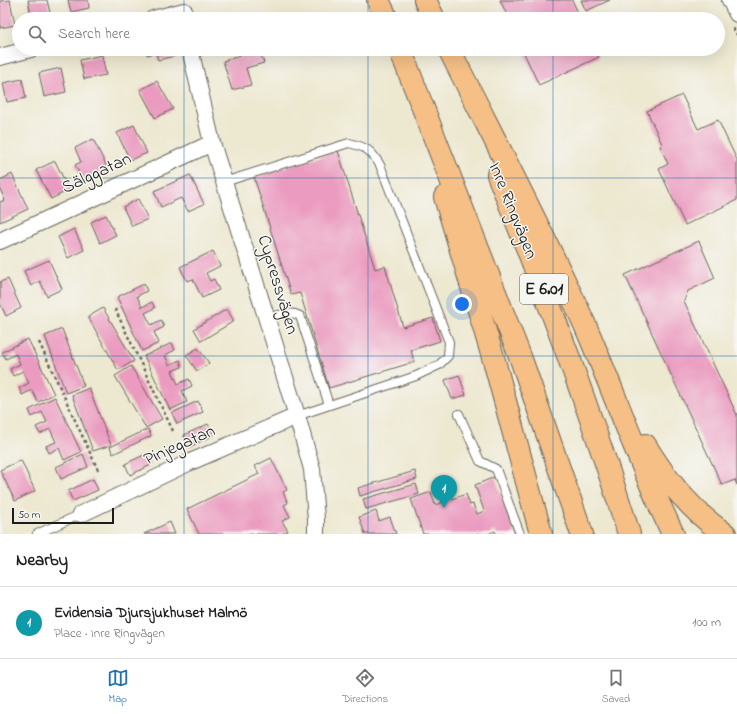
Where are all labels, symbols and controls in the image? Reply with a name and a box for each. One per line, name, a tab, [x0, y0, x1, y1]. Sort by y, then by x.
search box	[12, 12, 725, 56]
icon: search	[26, 23, 48, 45]
text: Search here	[58, 23, 130, 45]
street label: Sälggatan	[58, 146, 137, 202]
street label: Inre Ringvägen	[480, 159, 543, 264]
street label: Cypressvägen	[249, 232, 304, 338]
road number: E 6.01	[520, 274, 568, 304]
your location	[452, 294, 472, 314]
street label: Pinjegatan	[140, 419, 220, 474]
pin: 1	[431, 475, 457, 508]
scale bar	[12, 506, 114, 525]
text: 50 m	[18, 507, 40, 523]
text: Nearby	[16, 548, 68, 573]
text: Evidensia Djursjukhuset Malmö	[54, 602, 247, 624]
text: 1	[27, 613, 31, 632]
text: 100 m	[692, 613, 721, 632]
text: Place · Inre Ringvägen	[54, 624, 165, 643]
tab: Map	[107, 667, 129, 707]
tab: Directions	[342, 667, 388, 707]
tab: Saved	[602, 667, 630, 707]

